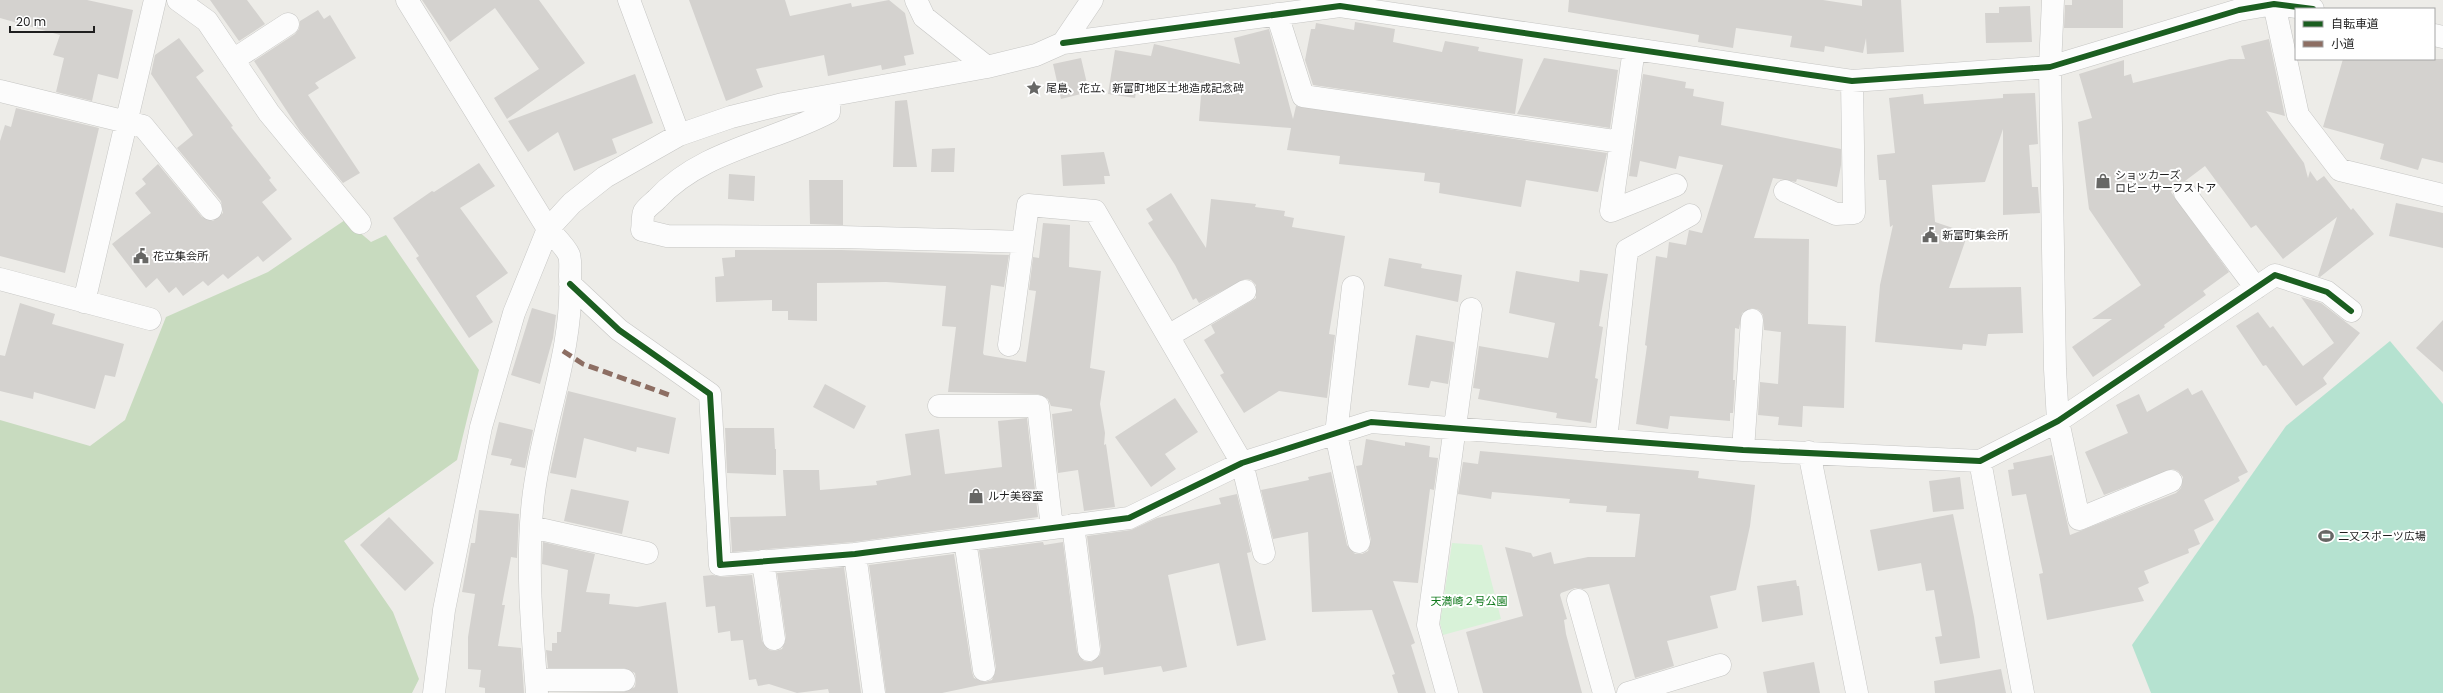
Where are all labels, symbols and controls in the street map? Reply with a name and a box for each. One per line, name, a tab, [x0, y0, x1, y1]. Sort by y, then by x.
scale bar	[10, 8, 94, 34]
legend	[2295, 8, 2435, 60]
text: 20 m	[16, 13, 46, 30]
text: 自転車道	[2331, 15, 2379, 32]
text: 小道	[2331, 35, 2355, 52]
place icon: 尾島、花立、新富町地区土地造成記念碑	[1025, 79, 1043, 97]
place label: 尾島、花立、新富町地区土地造成記念碑	[1046, 80, 1244, 96]
place label: ショッカーズ ロビー サーフストア	[2115, 167, 2216, 196]
shop icon: ショッカーズ ロビー サーフストア	[2094, 172, 2112, 190]
public building icon: 新富町集会所	[1921, 226, 1939, 244]
place label: 新富町集会所	[1942, 227, 2009, 243]
public building icon: 花立集会所	[132, 247, 150, 265]
place label: 花立集会所	[153, 248, 209, 264]
shop icon: ルナ美容室	[967, 487, 985, 505]
place label: ルナ美容室	[988, 488, 1043, 504]
sports icon: 二又スポーツ広場	[2317, 527, 2335, 545]
place label: 二又スポーツ広場	[2338, 528, 2426, 544]
park label: 天満崎２号公園	[1431, 593, 1508, 609]

